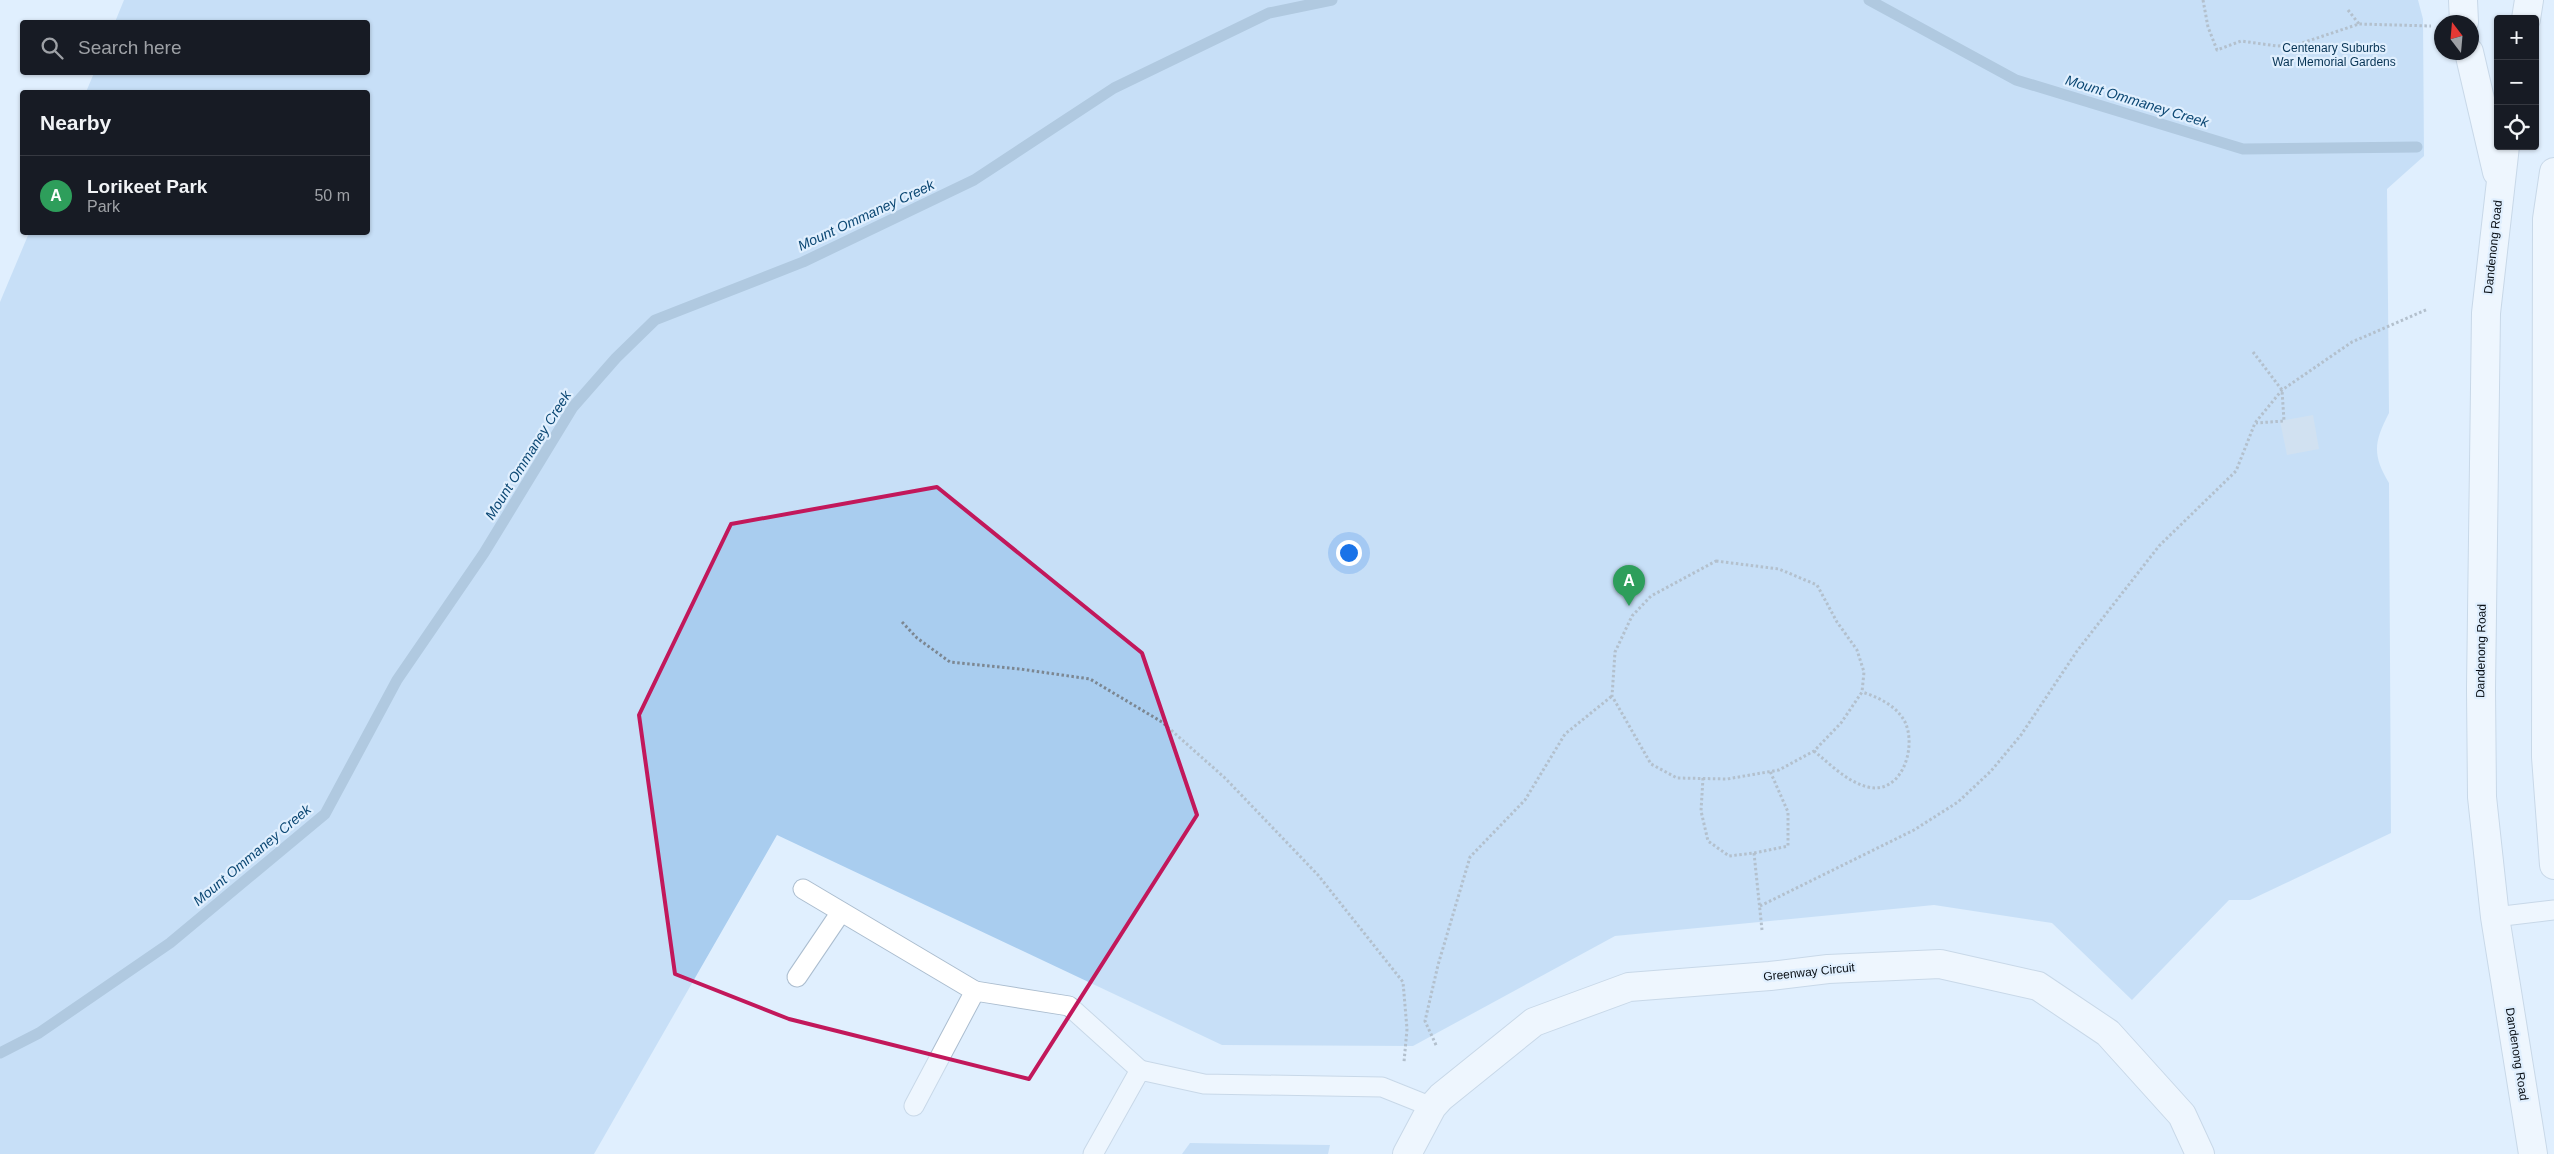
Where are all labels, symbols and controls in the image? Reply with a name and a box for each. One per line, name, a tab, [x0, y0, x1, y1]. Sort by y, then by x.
north arrow	[2434, 15, 2479, 60]
map controls	[2494, 15, 2539, 150]
button: +	[2494, 15, 2539, 60]
search box	[20, 20, 370, 75]
icon: search	[38, 34, 66, 62]
text: Search here	[78, 37, 182, 58]
park label: Centenary Suburbs War Memorial Gardens	[2272, 41, 2396, 69]
button: −	[2494, 60, 2539, 105]
water label: Mount Ommaney Creek	[2064, 72, 2211, 131]
button: locate	[2494, 105, 2539, 150]
text: Nearby	[40, 111, 111, 134]
text: Lorikeet Park	[87, 176, 207, 197]
water label: Mount Ommaney Creek	[795, 176, 938, 254]
text: A	[50, 187, 62, 204]
text: 50 m	[314, 187, 350, 204]
text: Park	[87, 198, 120, 215]
street label: Dandenong Road	[2481, 199, 2505, 295]
water label: Mount Ommaney Creek	[482, 387, 575, 522]
your location	[1336, 540, 1362, 566]
pin: A	[1613, 565, 1645, 606]
street label: Dandenong Road	[2473, 604, 2489, 698]
water label: Mount Ommaney Creek	[190, 800, 315, 909]
street label: Greenway Circuit	[1763, 960, 1856, 984]
street label: Dandenong Road	[2503, 1006, 2531, 1102]

